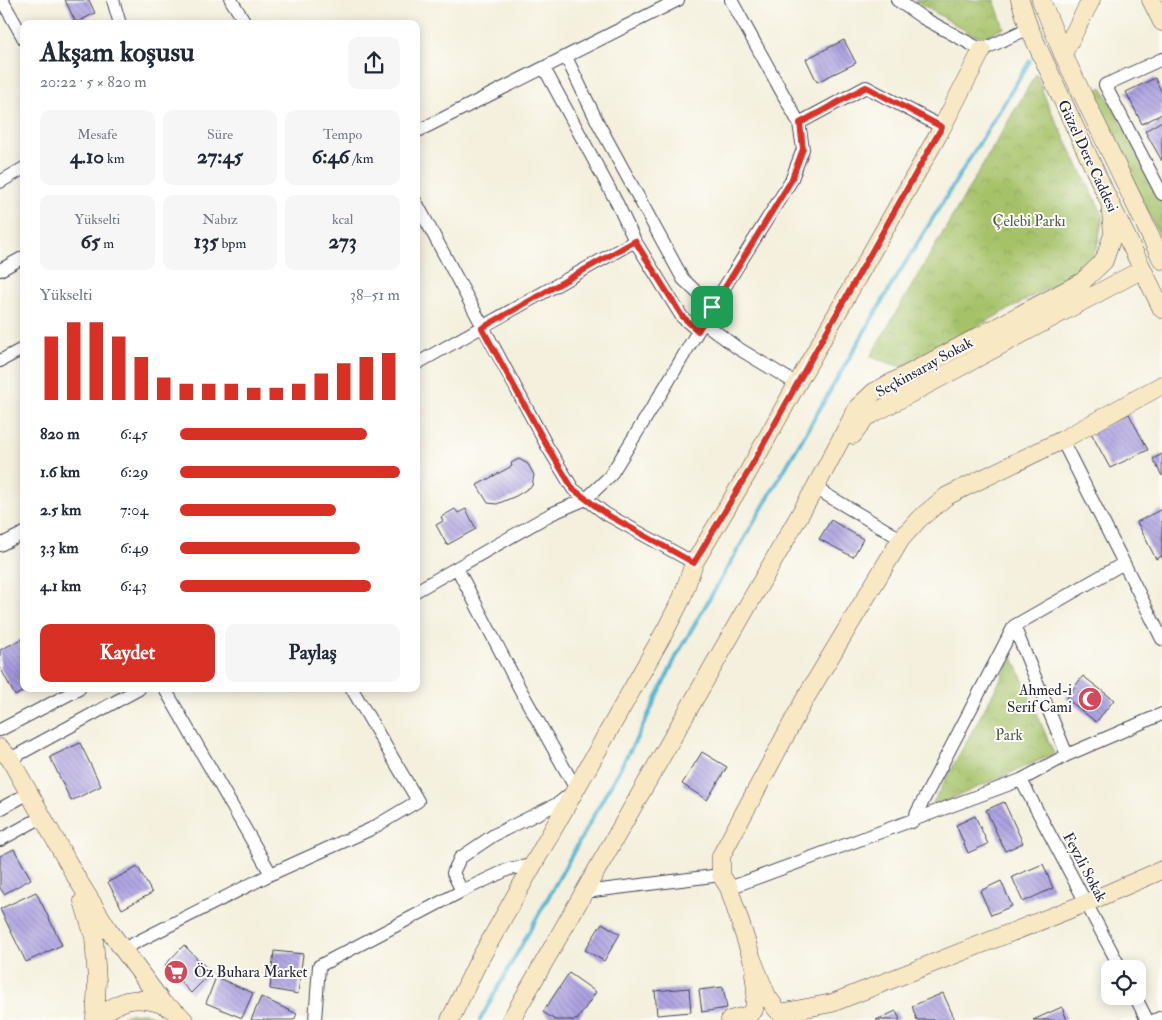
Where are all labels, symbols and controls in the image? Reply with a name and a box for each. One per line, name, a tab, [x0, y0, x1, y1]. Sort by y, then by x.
text: Akşam koşusu	[40, 35, 194, 70]
button: share	[348, 37, 400, 89]
text: 20:22 · 5 × 820 m	[40, 72, 147, 92]
street label: Güzel Dere Caddesi	[1053, 97, 1122, 215]
text: Mesafe	[77, 126, 117, 143]
text: Süre	[207, 126, 233, 143]
text: Tempo	[323, 126, 362, 143]
text: 4.10	[70, 143, 104, 170]
text: 27:45	[197, 143, 243, 170]
text: 6:46	[312, 143, 349, 170]
text: km	[104, 150, 125, 167]
text: /km	[349, 150, 374, 167]
text: Yükselti	[74, 211, 120, 228]
text: Nabız	[202, 211, 238, 228]
text: kcal	[332, 211, 353, 228]
park label: Çelebi Parkı	[992, 212, 1066, 231]
text: 65	[81, 228, 100, 255]
text: 135	[194, 228, 219, 255]
text: 273	[329, 228, 357, 255]
text: m	[100, 235, 114, 252]
text: bpm	[219, 235, 246, 252]
text: Yükselti	[40, 285, 92, 305]
text: 38–51 m	[350, 285, 400, 305]
pin	[691, 286, 733, 328]
icon: arrive	[698, 293, 726, 321]
street label: Seçkinsaray Sokak	[872, 333, 976, 402]
text: 820 m	[40, 424, 80, 444]
text: 6:45	[120, 424, 148, 444]
text: 1.6 km	[40, 462, 80, 482]
text: 6:29	[120, 462, 148, 482]
text: 2.5 km	[40, 500, 81, 520]
text: 7:04	[120, 500, 148, 520]
text: 3.3 km	[40, 538, 79, 558]
text: 6:49	[120, 538, 149, 558]
text: 4.1 km	[40, 576, 81, 596]
text: 6:43	[120, 576, 147, 596]
button: Kaydet	[40, 624, 215, 682]
button: Paylaş	[225, 624, 400, 682]
place label: Ahmed-i Serif Cami	[1007, 681, 1072, 717]
mosque icon: Ahmed-i Serif Cami	[1077, 686, 1103, 712]
park label: Park	[995, 726, 1023, 745]
street label: Feyzli Sokak	[1058, 829, 1111, 905]
supermarket icon: Öz Buhara Market	[163, 959, 189, 985]
map controls	[1101, 960, 1146, 1005]
button: locate	[1101, 960, 1146, 1005]
place label: Öz Buhara Market	[194, 962, 308, 982]

